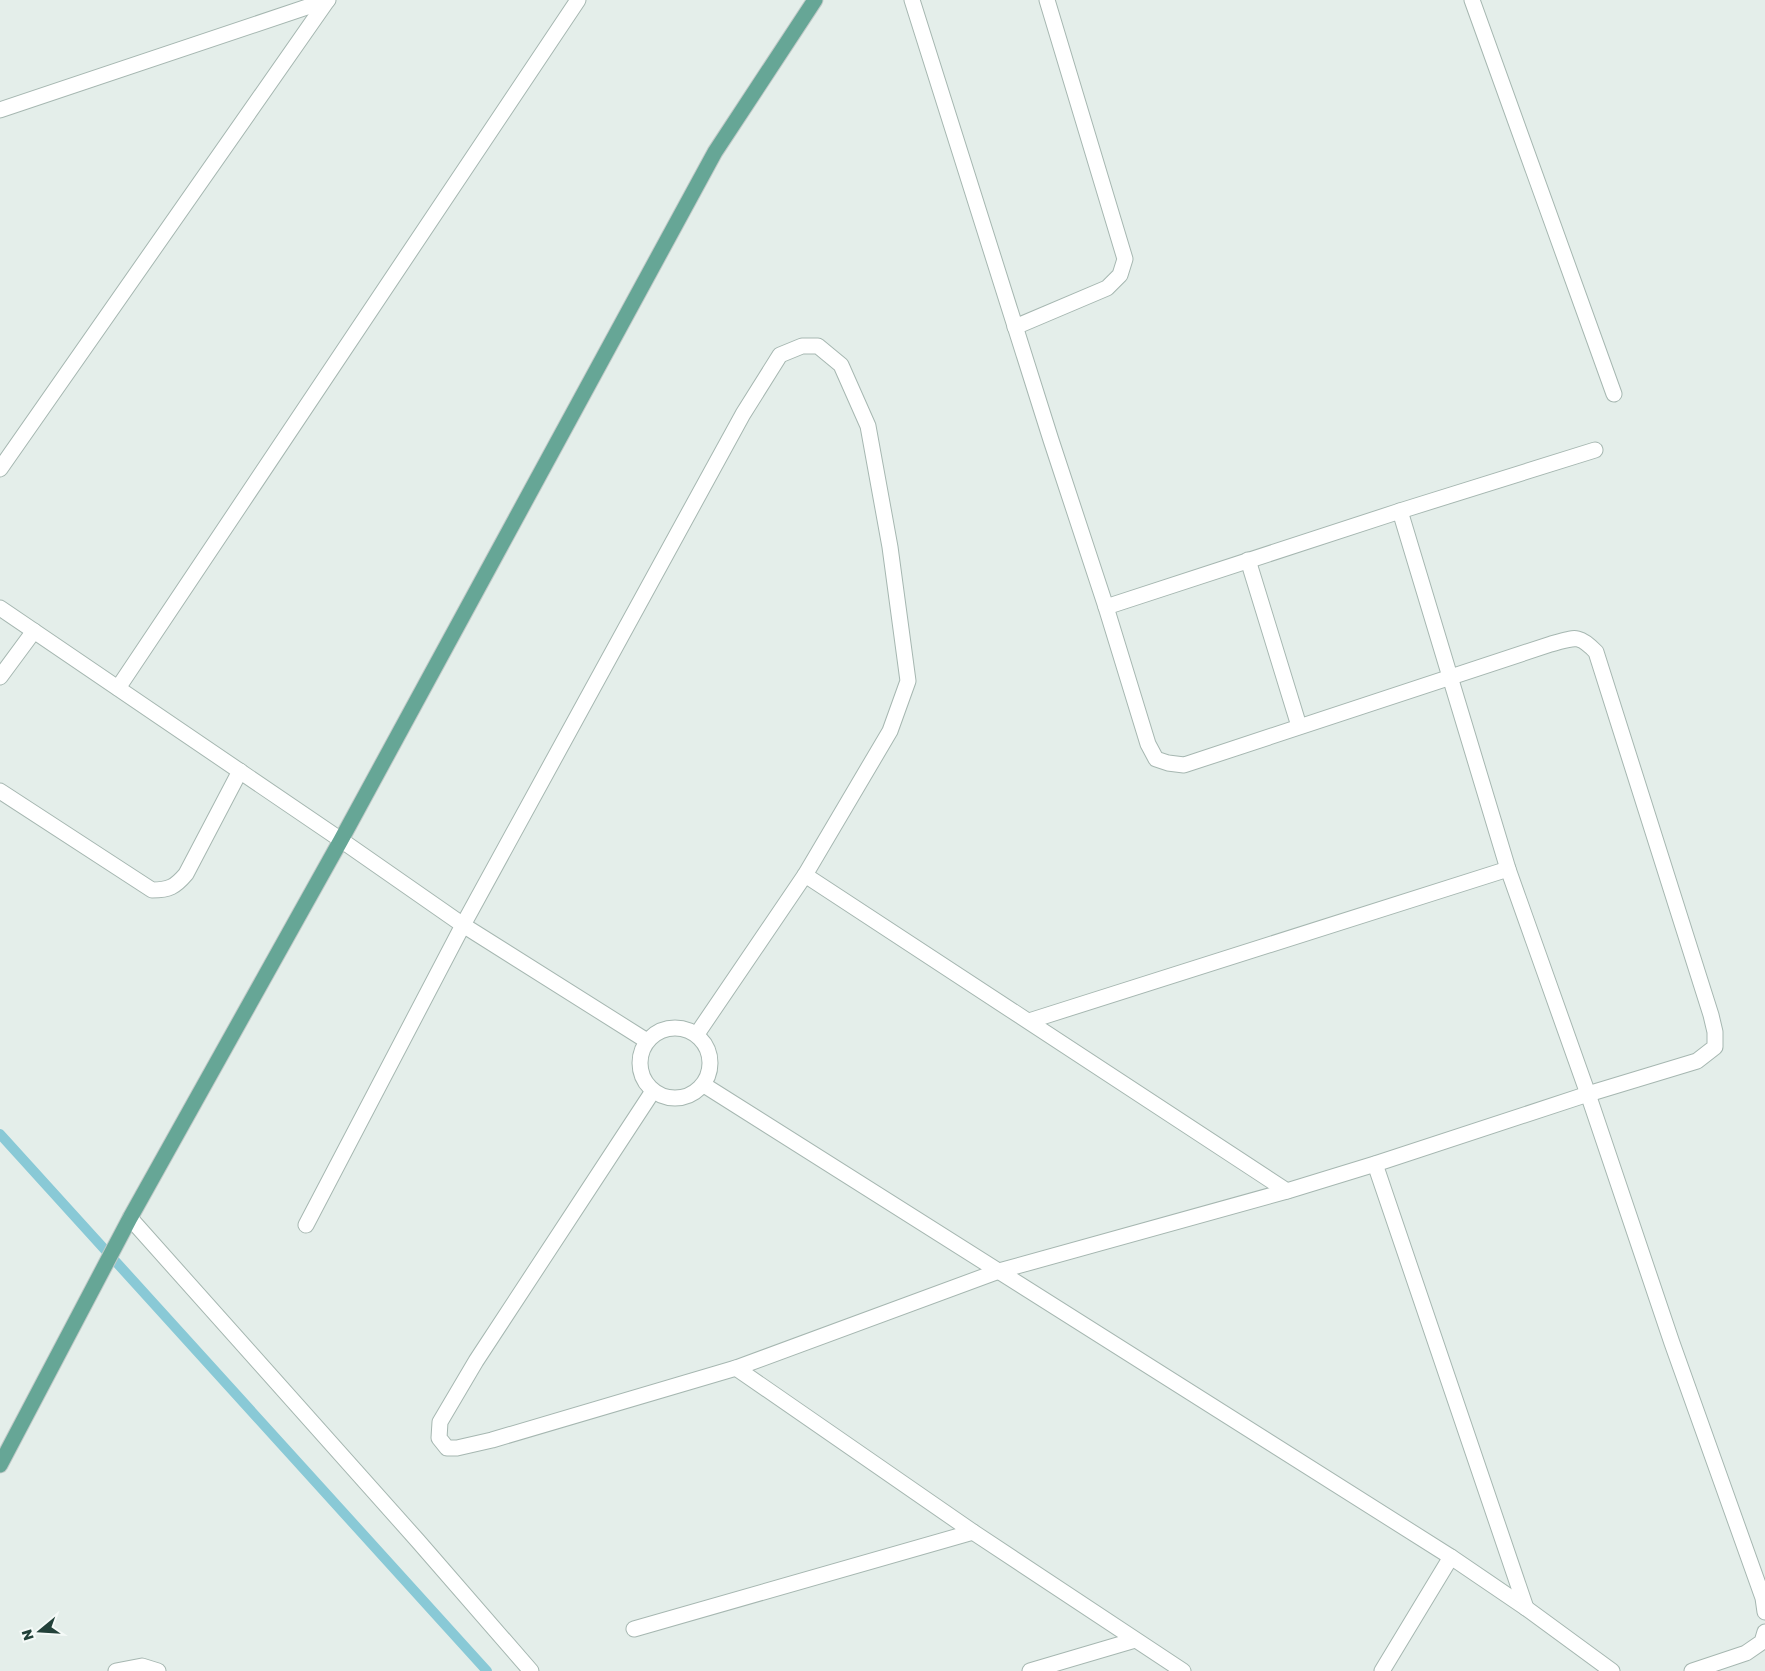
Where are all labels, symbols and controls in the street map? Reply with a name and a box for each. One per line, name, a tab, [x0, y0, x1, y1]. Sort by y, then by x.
north arrow	[15, 1606, 65, 1656]
text: N	[17, 1627, 37, 1643]

